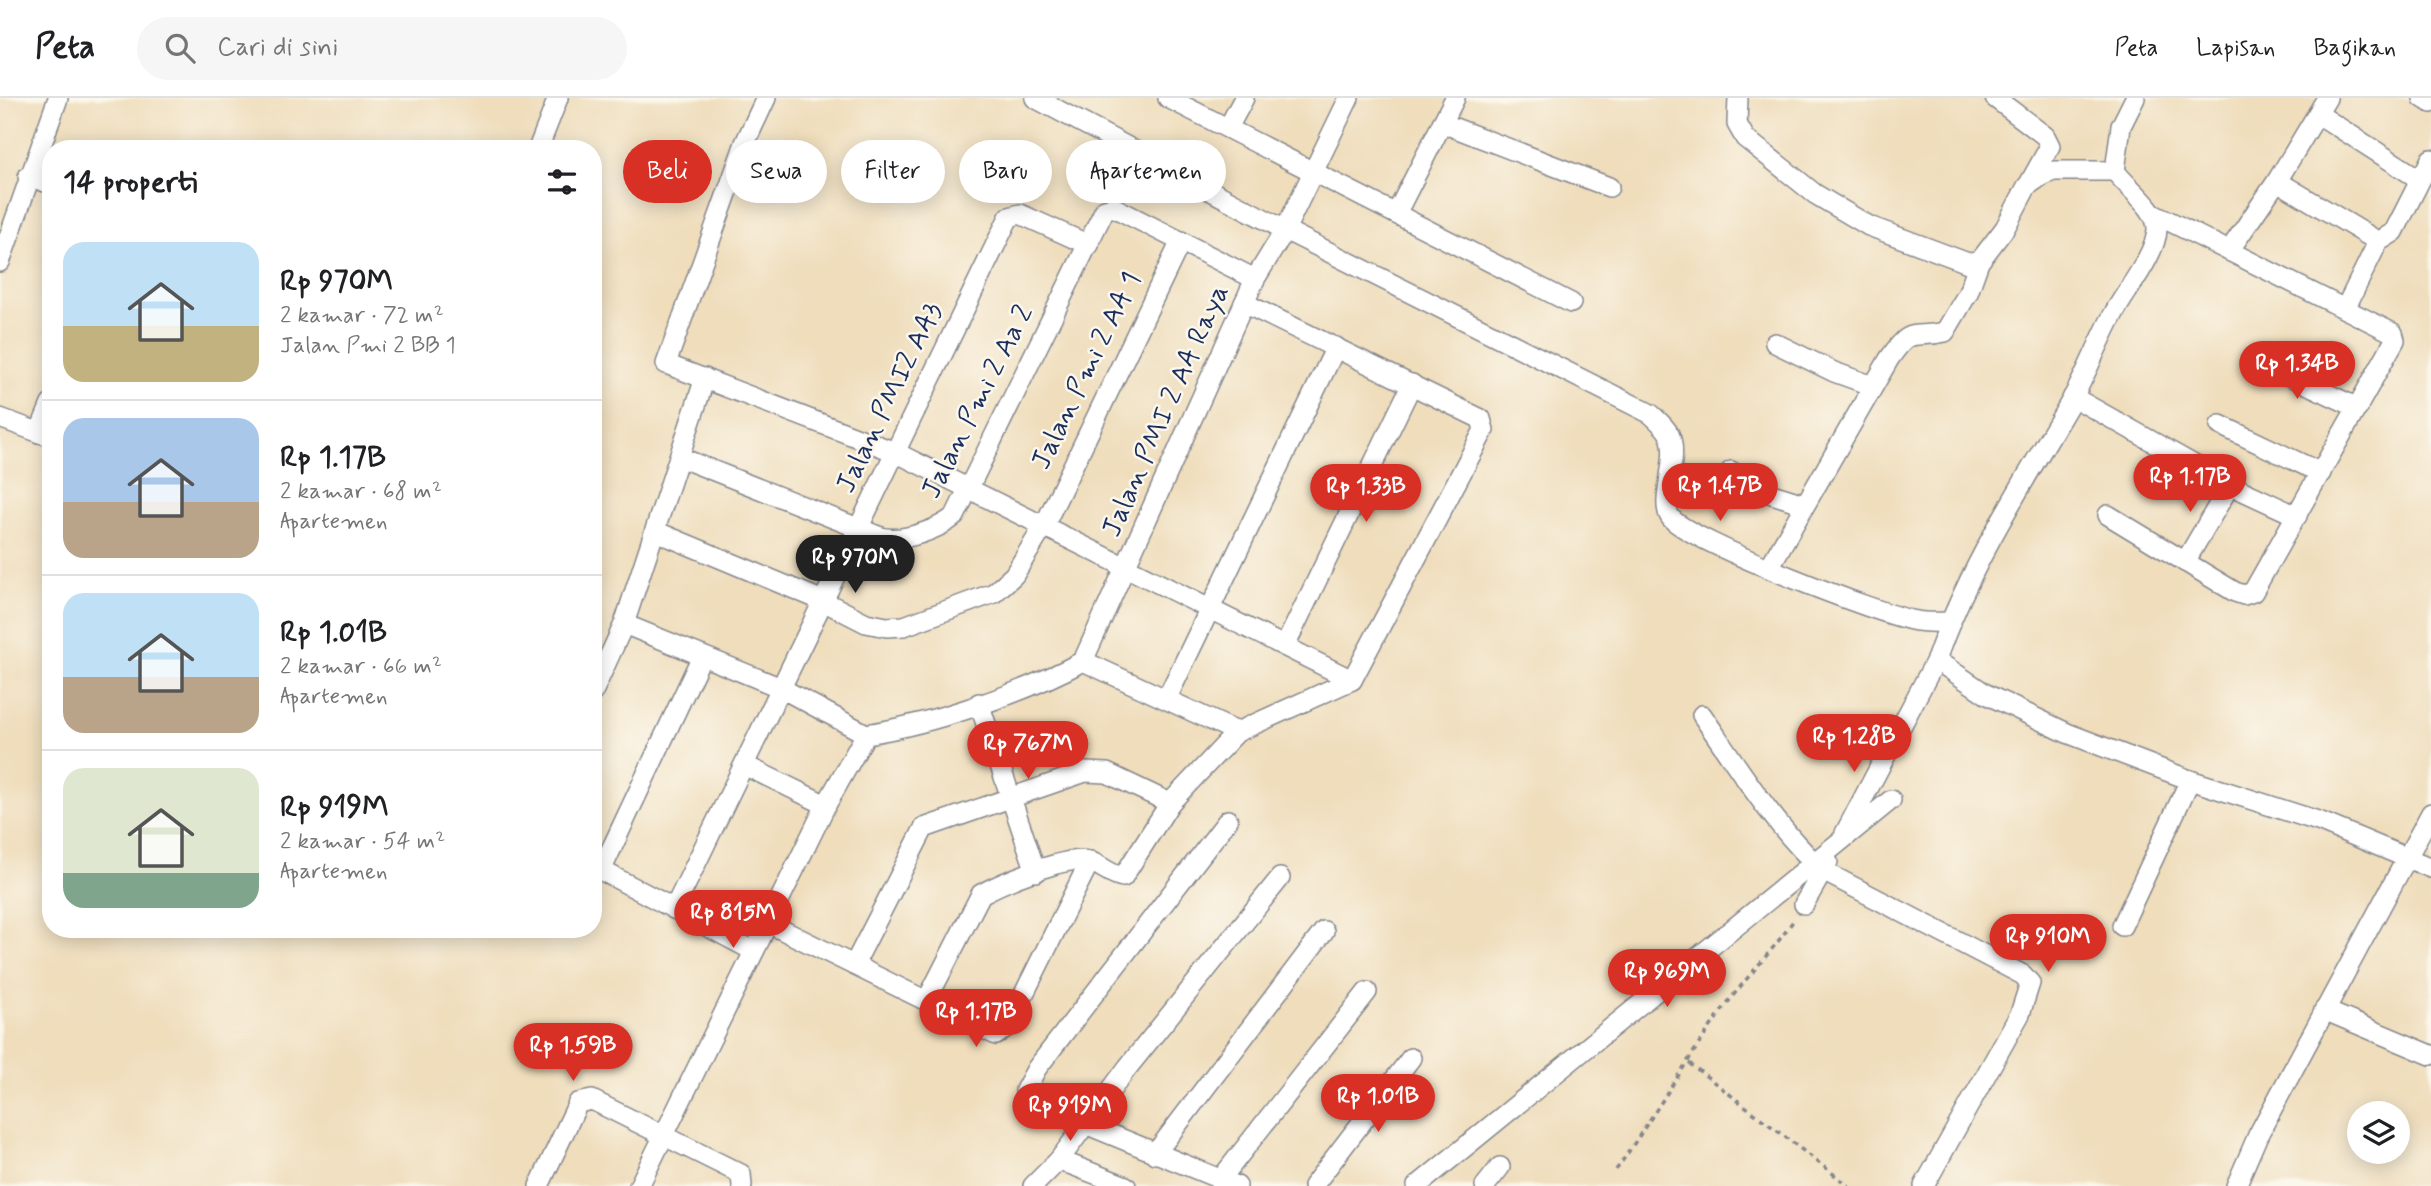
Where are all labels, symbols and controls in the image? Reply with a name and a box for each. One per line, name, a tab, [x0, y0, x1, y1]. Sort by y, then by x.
search box	[137, 17, 627, 80]
text: Peta	[35, 26, 95, 70]
icon: search	[161, 29, 199, 67]
text: Cari di sini	[217, 31, 338, 65]
text: Peta	[2115, 33, 2158, 64]
text: Lapisan	[2196, 33, 2275, 64]
text: Bagikan	[2313, 33, 2396, 64]
chip: Beli	[623, 140, 712, 203]
chip: Sewa	[726, 140, 827, 203]
chip: Filter	[841, 140, 945, 203]
chip: Baru	[959, 140, 1052, 203]
chip: Apartemen	[1066, 140, 1226, 203]
text: 14 properti	[63, 163, 197, 202]
icon: filters	[543, 163, 581, 201]
text: Rp 970M	[280, 262, 393, 301]
street label: Jalan Pmi 2 AA 1	[1023, 266, 1151, 476]
icon: home	[119, 270, 203, 354]
street label: Jalan PMI 2 AA Raya	[1094, 279, 1238, 543]
street label: Jalan PMI2 AA3	[828, 297, 952, 499]
street label: Jalan Pmi 2 Aa 2	[913, 299, 1043, 505]
text: 2 kamar · 72 m²	[280, 301, 444, 331]
text: Jalan Pmi 2 BB 1	[280, 331, 456, 361]
pin: Rp 1.34B	[2225, 342, 2369, 401]
text: Rp 1.34B	[2255, 349, 2339, 379]
text: Rp 1.17B	[280, 438, 386, 477]
icon: home	[119, 446, 203, 530]
pin: Rp 1.17B	[2118, 454, 2262, 514]
text: Rp 1.17B	[2149, 462, 2231, 492]
pin: Rp 1.33B	[1294, 464, 1438, 524]
pin: Rp 1.47B	[1648, 464, 1792, 523]
text: Rp 1.47B	[1678, 471, 1762, 501]
text: Rp 1.33B	[1326, 472, 1406, 502]
text: 2 kamar · 68 m²	[280, 477, 442, 507]
text: Apartemen	[280, 507, 388, 537]
pin: Rp 970M	[790, 536, 920, 595]
text: Rp 970M	[812, 543, 898, 573]
text: Rp 1.01B	[280, 613, 387, 652]
icon: home	[119, 621, 203, 705]
text: 2 kamar · 66 m²	[280, 652, 442, 682]
text: Apartemen	[280, 682, 388, 712]
pin: Rp 1.28B	[1782, 714, 1926, 774]
pin: Rp 767M	[963, 722, 1093, 781]
text: Rp 1.28B	[1812, 722, 1896, 752]
text: Rp 767M	[983, 729, 1073, 759]
text: Rp 919M	[280, 788, 388, 827]
icon: home	[119, 796, 203, 880]
text: 2 kamar · 54 m²	[280, 827, 445, 857]
text: Apartemen	[280, 857, 388, 887]
pin: Rp 815M	[668, 890, 798, 950]
text: Rp 815M	[690, 898, 776, 928]
pin: Rp 910M	[1983, 914, 2113, 974]
text: Rp 910M	[2006, 922, 2090, 952]
pin: Rp 969M	[1602, 950, 1732, 1009]
text: Rp 969M	[1624, 957, 1710, 987]
pin: Rp 1.17B	[904, 990, 1048, 1049]
text: Rp 1.17B	[935, 997, 1017, 1027]
pin: Rp 1.59B	[501, 1024, 645, 1083]
text: Rp 1.59B	[530, 1031, 616, 1061]
pin: Rp 1.01B	[1306, 1074, 1450, 1134]
text: Rp 1.01B	[1337, 1082, 1419, 1112]
pin: Rp 919M	[1005, 1084, 1135, 1143]
text: Rp 919M	[1028, 1091, 1112, 1121]
map controls	[2347, 1101, 2410, 1164]
button: layers	[2347, 1101, 2410, 1164]

